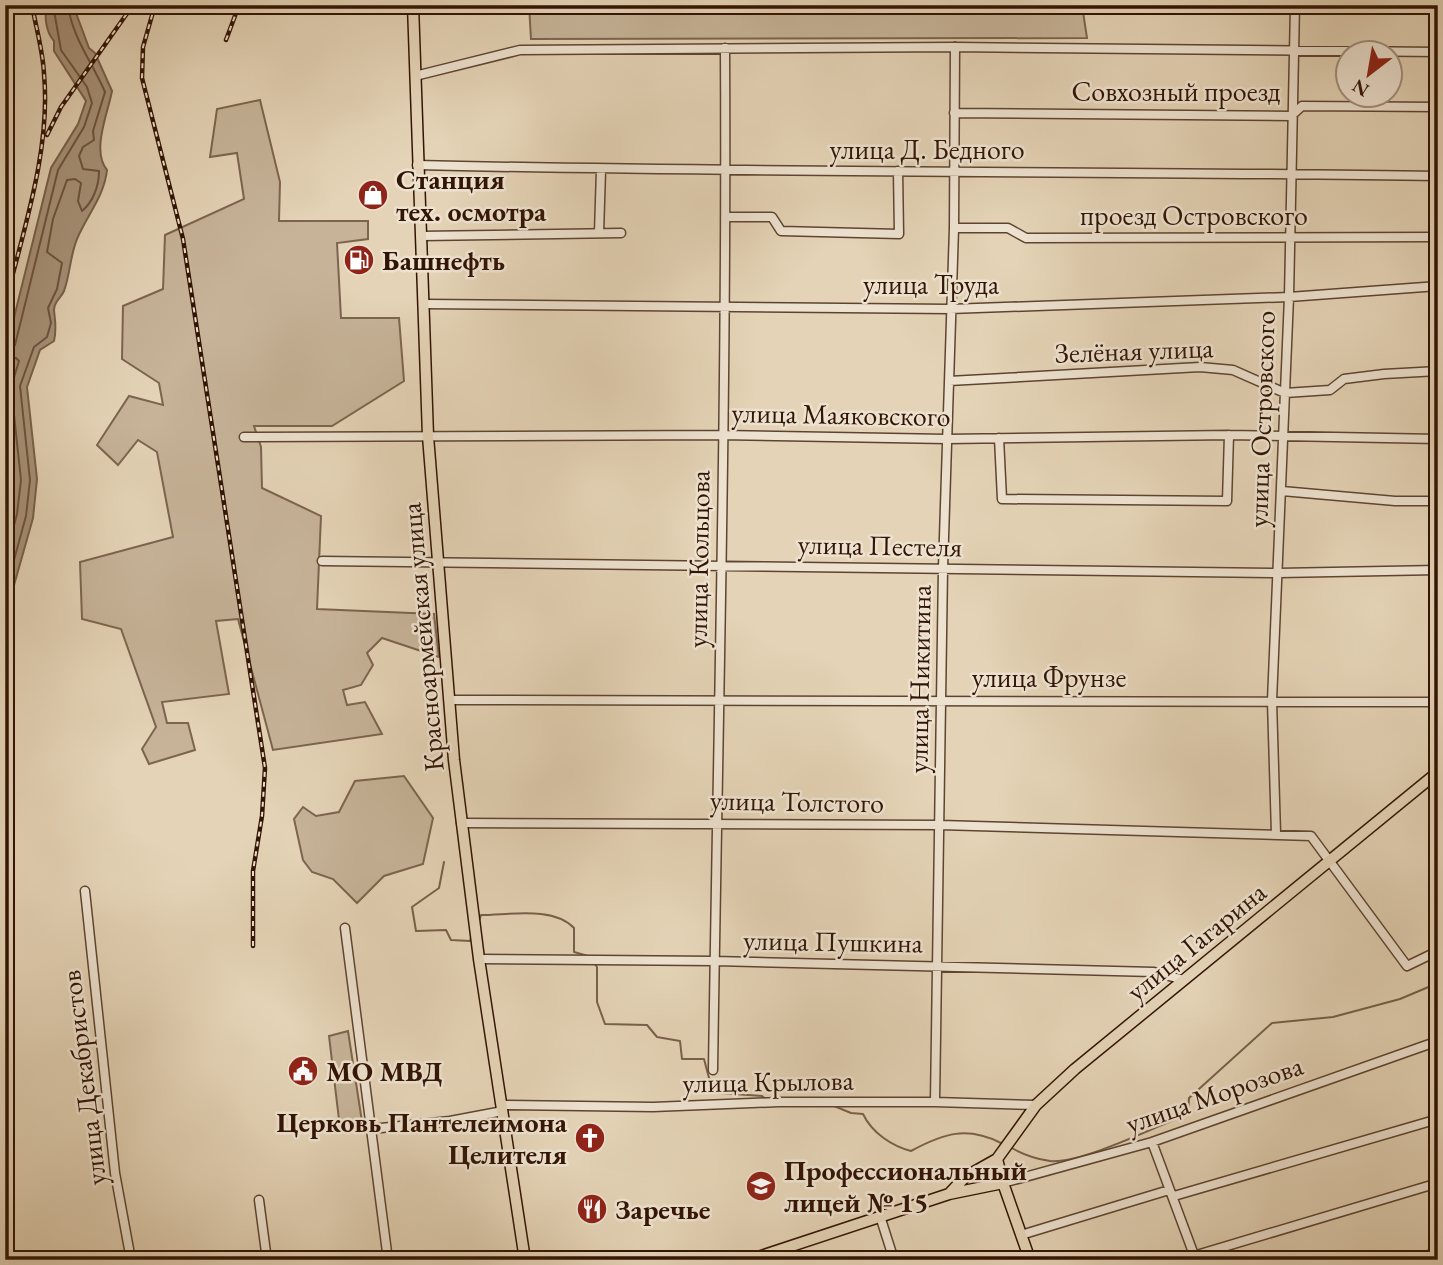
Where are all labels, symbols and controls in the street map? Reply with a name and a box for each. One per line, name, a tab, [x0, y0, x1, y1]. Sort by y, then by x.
north arrow	[1334, 38, 1404, 108]
street label: Совхозный проезд	[1071, 73, 1281, 109]
text: N	[1347, 73, 1374, 103]
street label: улица Д. Бедного	[829, 131, 1025, 167]
place label: Станция тех. осмотра	[396, 161, 547, 229]
shop icon: Станция тех. осмотра	[356, 178, 390, 212]
street label: проезд Островского	[1080, 197, 1308, 233]
place label: Башнефть	[382, 242, 505, 278]
fuel station icon: Башнефть	[342, 243, 376, 277]
street label: улица Труда	[863, 266, 1000, 302]
street label: улица Островского	[1239, 310, 1283, 528]
street label: Зелёная улица	[1054, 329, 1215, 371]
street label: улица Маяковского	[731, 394, 951, 434]
street label: улица Кольцова	[678, 469, 718, 648]
street label: Красноармейская улица	[392, 500, 452, 773]
street label: улица Пестеля	[797, 526, 963, 564]
street label: улица Никитина	[899, 584, 939, 774]
street label: улица Фрунзе	[972, 659, 1126, 695]
street label: улица Толстого	[710, 781, 884, 821]
street label: улица Гагарина	[1119, 873, 1274, 1008]
street label: улица Пушкина	[743, 921, 924, 961]
street label: улица Декабристов	[52, 968, 114, 1188]
street label: улица Морозова	[1121, 1047, 1308, 1141]
place label: МО МВД	[326, 1053, 442, 1089]
public building icon: МО МВД	[286, 1054, 320, 1088]
street label: улица Крылова	[682, 1061, 855, 1100]
place label: Церковь Пантелеимона Целителя	[276, 1104, 568, 1172]
church icon: Церковь Пантелеимона Целителя	[573, 1121, 607, 1155]
place label: Профессиональный лицей № 15	[784, 1152, 1027, 1220]
school or university icon: Профессиональный лицей № 15	[744, 1169, 778, 1203]
place label: Заречье	[615, 1191, 711, 1227]
restaurant icon: Заречье	[575, 1192, 609, 1226]

